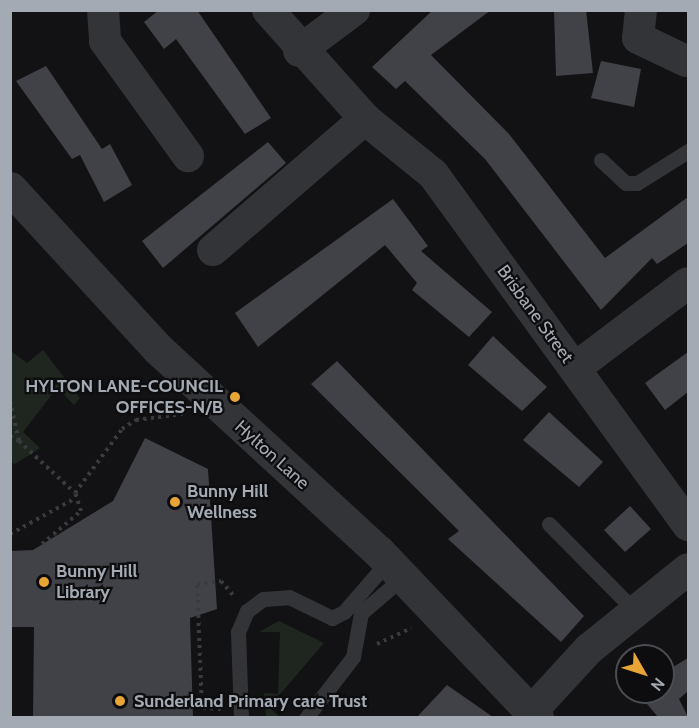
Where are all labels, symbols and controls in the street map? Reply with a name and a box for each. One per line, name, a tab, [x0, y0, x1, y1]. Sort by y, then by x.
street label: Brisbane Street	[492, 261, 578, 367]
place label: HYLTON LANE-COUNCIL OFFICES-N/B	[25, 376, 223, 418]
marker: HYLTON LANE-COUNCIL OFFICES-N/B	[228, 390, 242, 404]
street label: Hylton Lane	[230, 416, 314, 494]
place label: Bunny Hill Wellness	[187, 481, 268, 524]
marker: Bunny Hill Wellness	[168, 495, 182, 509]
place label: Bunny Hill Library	[56, 561, 137, 604]
marker: Bunny Hill Library	[37, 575, 51, 589]
north arrow	[615, 644, 675, 704]
text: N	[647, 674, 669, 695]
place label: Sunderland Primary care Trust	[134, 690, 367, 712]
marker: Sunderland Primary care Trust	[111, 692, 129, 710]

